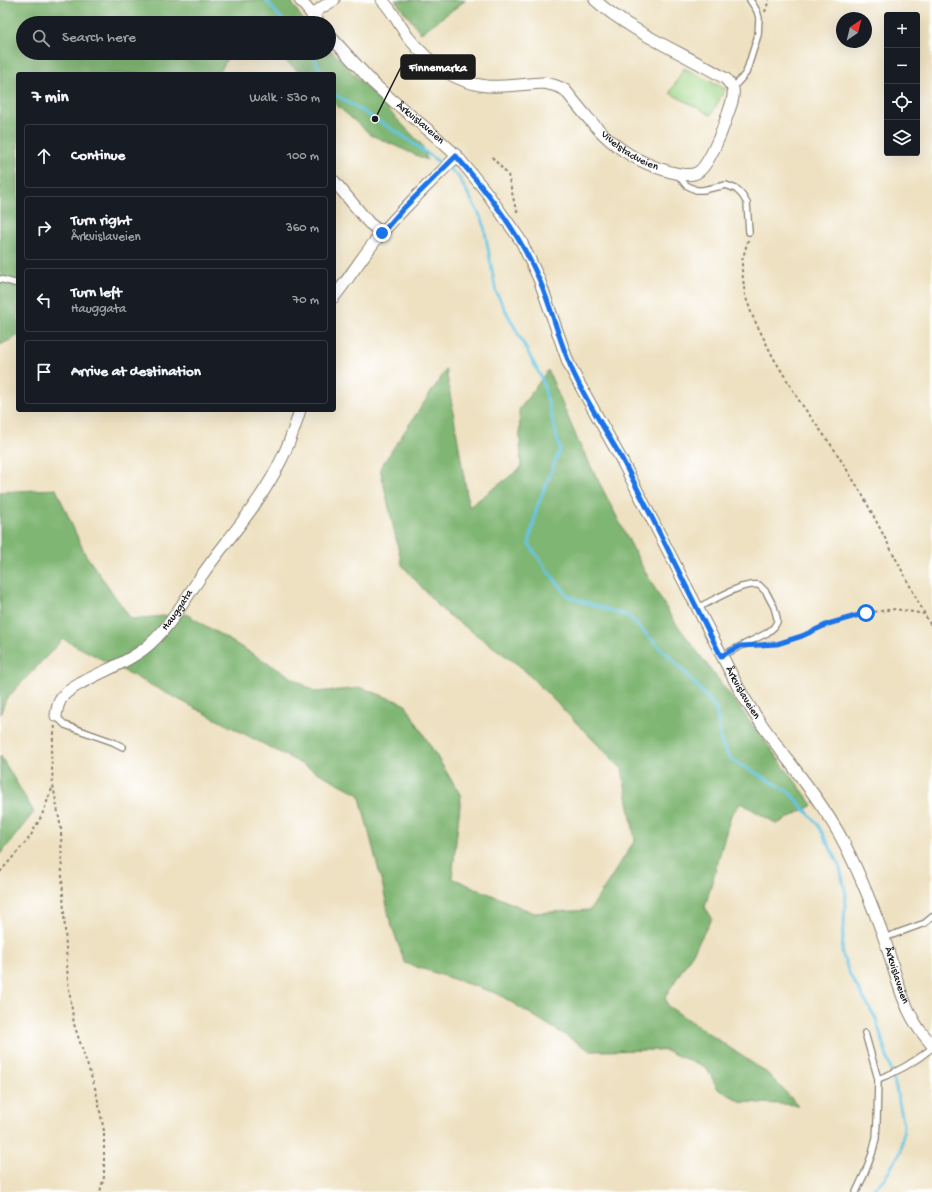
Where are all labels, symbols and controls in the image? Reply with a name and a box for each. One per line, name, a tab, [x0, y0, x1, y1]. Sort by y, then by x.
north arrow	[836, 12, 872, 48]
map controls	[884, 12, 920, 156]
button: +	[884, 12, 920, 48]
search box	[16, 16, 336, 60]
icon: search	[30, 27, 52, 49]
text: Search here	[62, 29, 136, 47]
button: −	[884, 48, 920, 84]
callout: Finnemarka	[401, 55, 475, 79]
text: Finnemarka	[408, 62, 468, 76]
button: locate	[884, 84, 920, 120]
text: 7 min	[32, 88, 69, 108]
text: Walk · 530 m	[250, 91, 320, 106]
street label: Årkvislaveien	[393, 98, 447, 147]
button: layers	[884, 120, 920, 156]
street label: Vivelstadveien	[597, 128, 661, 174]
icon: ahead	[33, 145, 55, 167]
text: Continue	[71, 147, 125, 165]
text: 100 m	[287, 149, 319, 164]
text: Turn right	[71, 212, 131, 230]
icon: right	[33, 217, 55, 239]
text: 360 m	[286, 221, 319, 236]
route end	[373, 224, 391, 242]
text: Årkvislaveien	[71, 230, 141, 245]
text: Turn left	[71, 284, 122, 302]
icon: left	[33, 289, 55, 311]
text: 70 m	[293, 293, 319, 308]
text: Hauggata	[71, 302, 126, 317]
icon: arrive	[33, 361, 55, 383]
text: Arrive at destination	[71, 363, 201, 381]
street label: Hauggata	[159, 587, 197, 633]
route start	[857, 604, 875, 622]
street label: Årkvislaveien	[723, 664, 763, 722]
street label: Årkvislaveien	[881, 945, 911, 1006]

